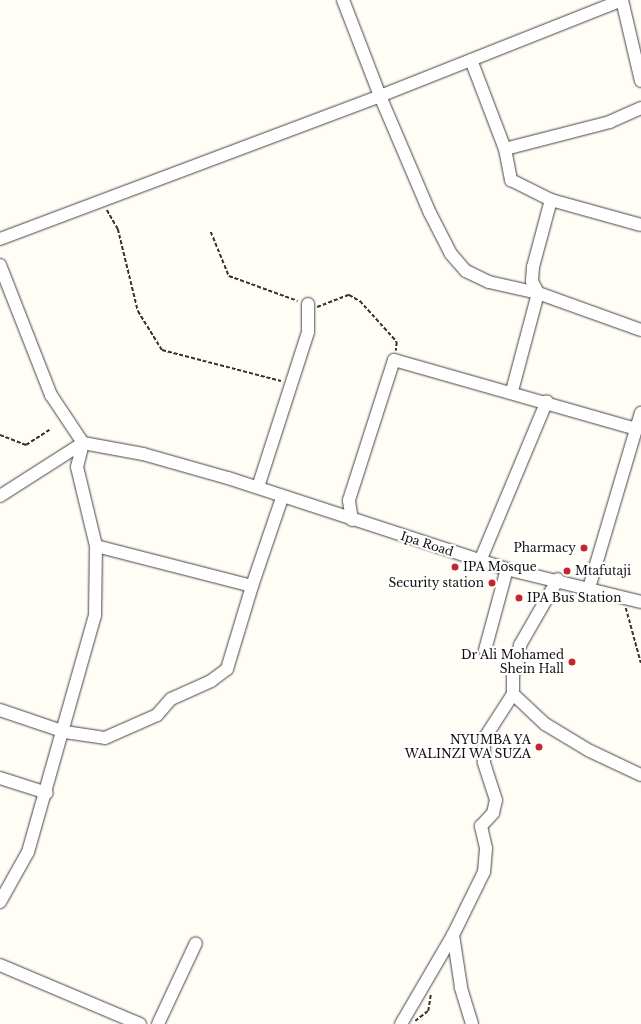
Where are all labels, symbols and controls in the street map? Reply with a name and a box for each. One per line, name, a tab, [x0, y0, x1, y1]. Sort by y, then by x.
street label: Ipa Road	[399, 529, 455, 559]
place label: Pharmacy	[514, 541, 576, 555]
marker: Pharmacy	[579, 543, 589, 553]
place label: IPA Mosque	[463, 560, 537, 574]
marker: IPA Mosque	[450, 562, 460, 572]
place label: Mtafutaji	[575, 564, 631, 578]
marker: Mtafutaji	[562, 566, 572, 576]
place label: Security station	[388, 576, 484, 590]
marker: Security station	[487, 578, 497, 588]
place label: IPA Bus Station	[527, 591, 622, 605]
marker: IPA Bus Station	[514, 593, 524, 603]
place label: Dr Ali Mohamed Shein Hall	[460, 648, 564, 676]
marker: Dr Ali Mohamed Shein Hall	[567, 657, 577, 667]
place label: NYUMBA YA WALINZI WA SUZA	[404, 733, 531, 761]
marker: NYUMBA YA WALINZI WA SUZA	[534, 742, 544, 752]

